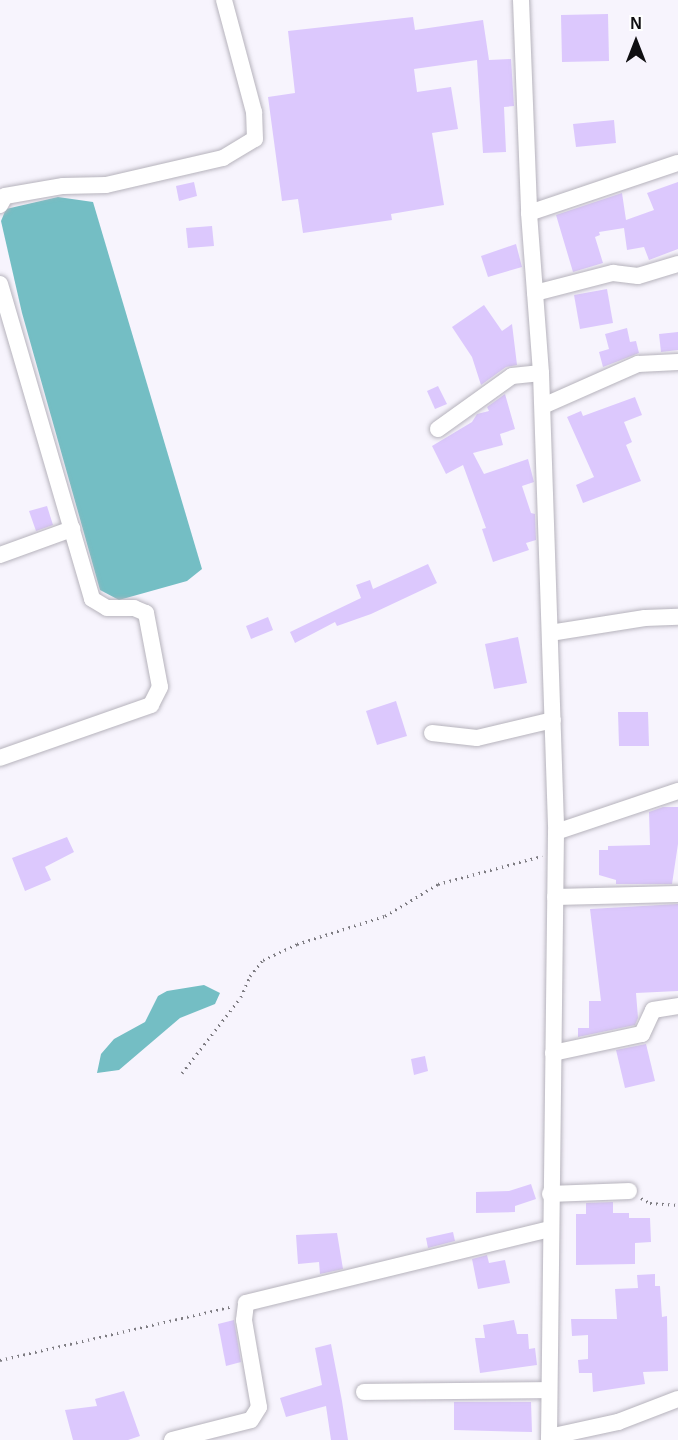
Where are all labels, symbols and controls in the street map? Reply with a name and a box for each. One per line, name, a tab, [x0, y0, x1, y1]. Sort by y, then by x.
north arrow	[606, 12, 666, 72]
text: N	[630, 15, 642, 32]

